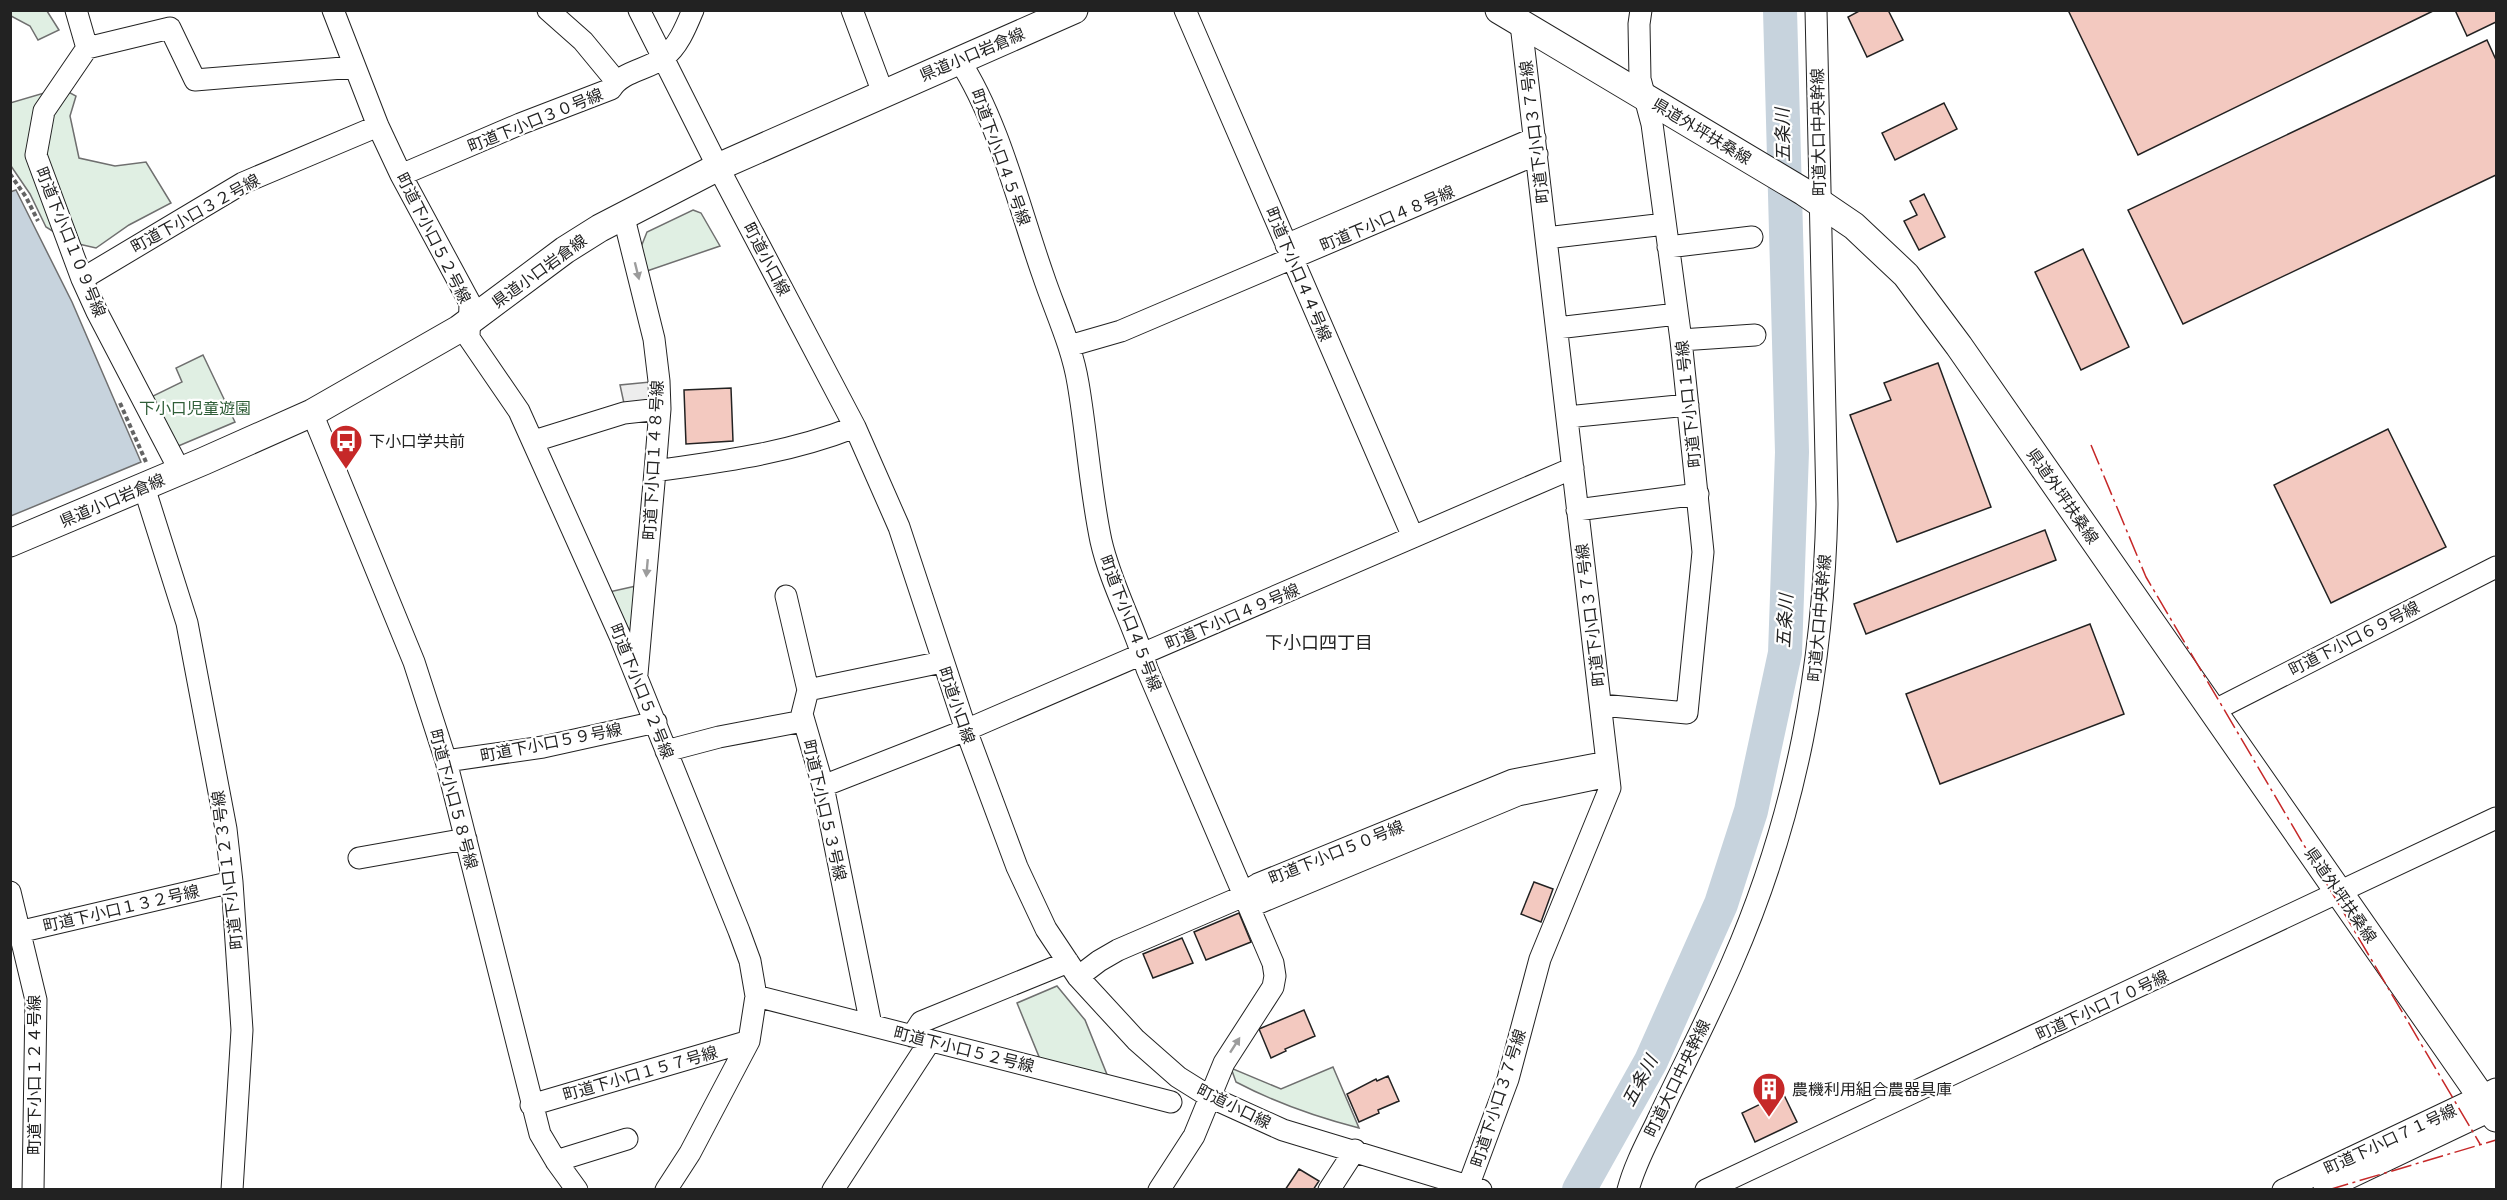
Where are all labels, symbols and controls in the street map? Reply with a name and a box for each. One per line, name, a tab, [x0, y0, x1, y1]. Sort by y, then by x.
street label: 県道小口岩倉線	[916, 22, 1028, 86]
street label: 町道下小口３７号線	[1514, 59, 1554, 205]
street label: 町道大口中央幹線	[1806, 68, 1830, 196]
street label: 町道下小口３０号線	[464, 83, 606, 157]
street label: 町道下小口４５号線	[966, 86, 1036, 228]
street label: 県道外坪扶桑線	[1648, 93, 1756, 169]
water label: 五条川	[1769, 106, 1794, 162]
street label: 町道下小口１０９号線	[31, 164, 111, 320]
street label: 町道下小口３２号線	[127, 168, 263, 258]
street label: 町道下小口５２号線	[392, 169, 476, 307]
street label: 町道下小口４８号線	[1316, 180, 1458, 256]
street label: 町道下小口４４号線	[1261, 203, 1337, 345]
street label: 町道小口線	[739, 219, 795, 299]
street label: 県道小口岩倉線	[487, 229, 591, 313]
one-way arrow	[633, 262, 643, 280]
street label: 町道下小口１号線	[1670, 339, 1706, 469]
street label: 町道下小口１４８号線	[638, 380, 668, 540]
park label: 下小口児童遊園	[139, 397, 251, 419]
bus stop icon: 下小口学共前	[328, 423, 364, 470]
place label: 下小口学共前	[369, 430, 465, 452]
street label: 県道外坪扶桑線	[2022, 444, 2104, 548]
street label: 県道小口岩倉線	[56, 468, 168, 532]
street label: 町道下小口３７号線	[1570, 542, 1610, 688]
street label: 町道下小口４５号線	[1095, 552, 1167, 694]
street label: 町道大口中央幹線	[1802, 553, 1836, 683]
one-way arrow	[642, 559, 652, 578]
street label: 町道下小口４９号線	[1161, 578, 1303, 654]
water label: 五条川	[1771, 591, 1798, 649]
street label: 町道下小口６９号線	[2285, 596, 2423, 680]
street label: 町道下小口５２号線	[605, 620, 679, 762]
district label: 下小口四丁目	[1265, 630, 1373, 654]
street label: 町道小口線	[934, 664, 980, 746]
street label: 町道下小口５９号線	[478, 717, 624, 767]
street label: 町道下小口５８号線	[425, 727, 483, 871]
street label: 町道下小口５３号線	[798, 737, 852, 883]
street label: 町道下小口１２３号線	[206, 789, 248, 951]
street label: 町道下小口５０号線	[1265, 815, 1407, 889]
street label: 県道外坪扶桑線	[2300, 843, 2382, 947]
street label: 町道下小口１３２号線	[41, 879, 201, 937]
street label: 町道下小口７０号線	[2032, 965, 2172, 1045]
street label: 町道下小口１２４号線	[23, 995, 45, 1155]
street label: 町道大口中央幹線	[1639, 1016, 1715, 1140]
street label: 町道下小口５２号線	[891, 1021, 1037, 1077]
street label: 町道下小口３７号線	[1465, 1026, 1531, 1170]
one-way arrow	[1230, 1037, 1241, 1053]
street label: 町道下小口１５７号線	[560, 1040, 720, 1106]
water label: 五条川	[1616, 1049, 1663, 1110]
building icon: 農機利用組合農器具庫	[1751, 1071, 1787, 1118]
place label: 農機利用組合農器具庫	[1792, 1078, 1952, 1100]
street label: 町道小口線	[1193, 1079, 1275, 1133]
street label: 町道下小口７１号線	[2320, 1099, 2460, 1179]

